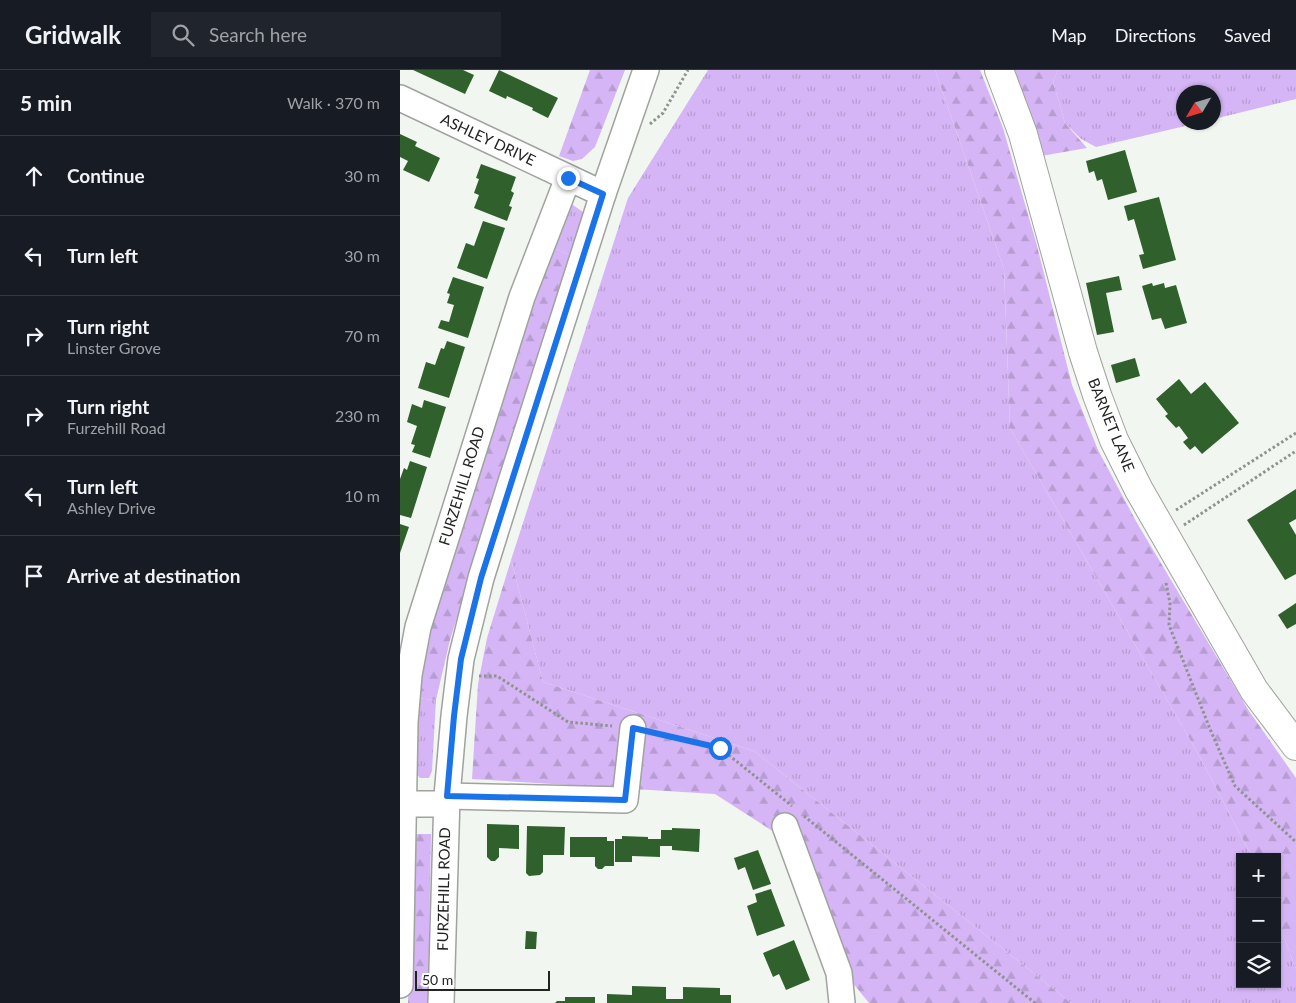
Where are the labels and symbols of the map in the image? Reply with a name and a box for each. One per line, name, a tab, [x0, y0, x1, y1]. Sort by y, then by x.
north arrow	[1176, 85, 1221, 130]
street label: ASHLEY DRIVE	[438, 109, 539, 169]
route end	[557, 167, 580, 190]
street label: BARNET LANE	[1085, 375, 1139, 474]
street label: FURZEHILL ROAD	[434, 424, 488, 547]
route start	[709, 737, 732, 760]
street label: FURZEHILL ROAD	[433, 827, 453, 951]
scale bar	[415, 968, 550, 991]

